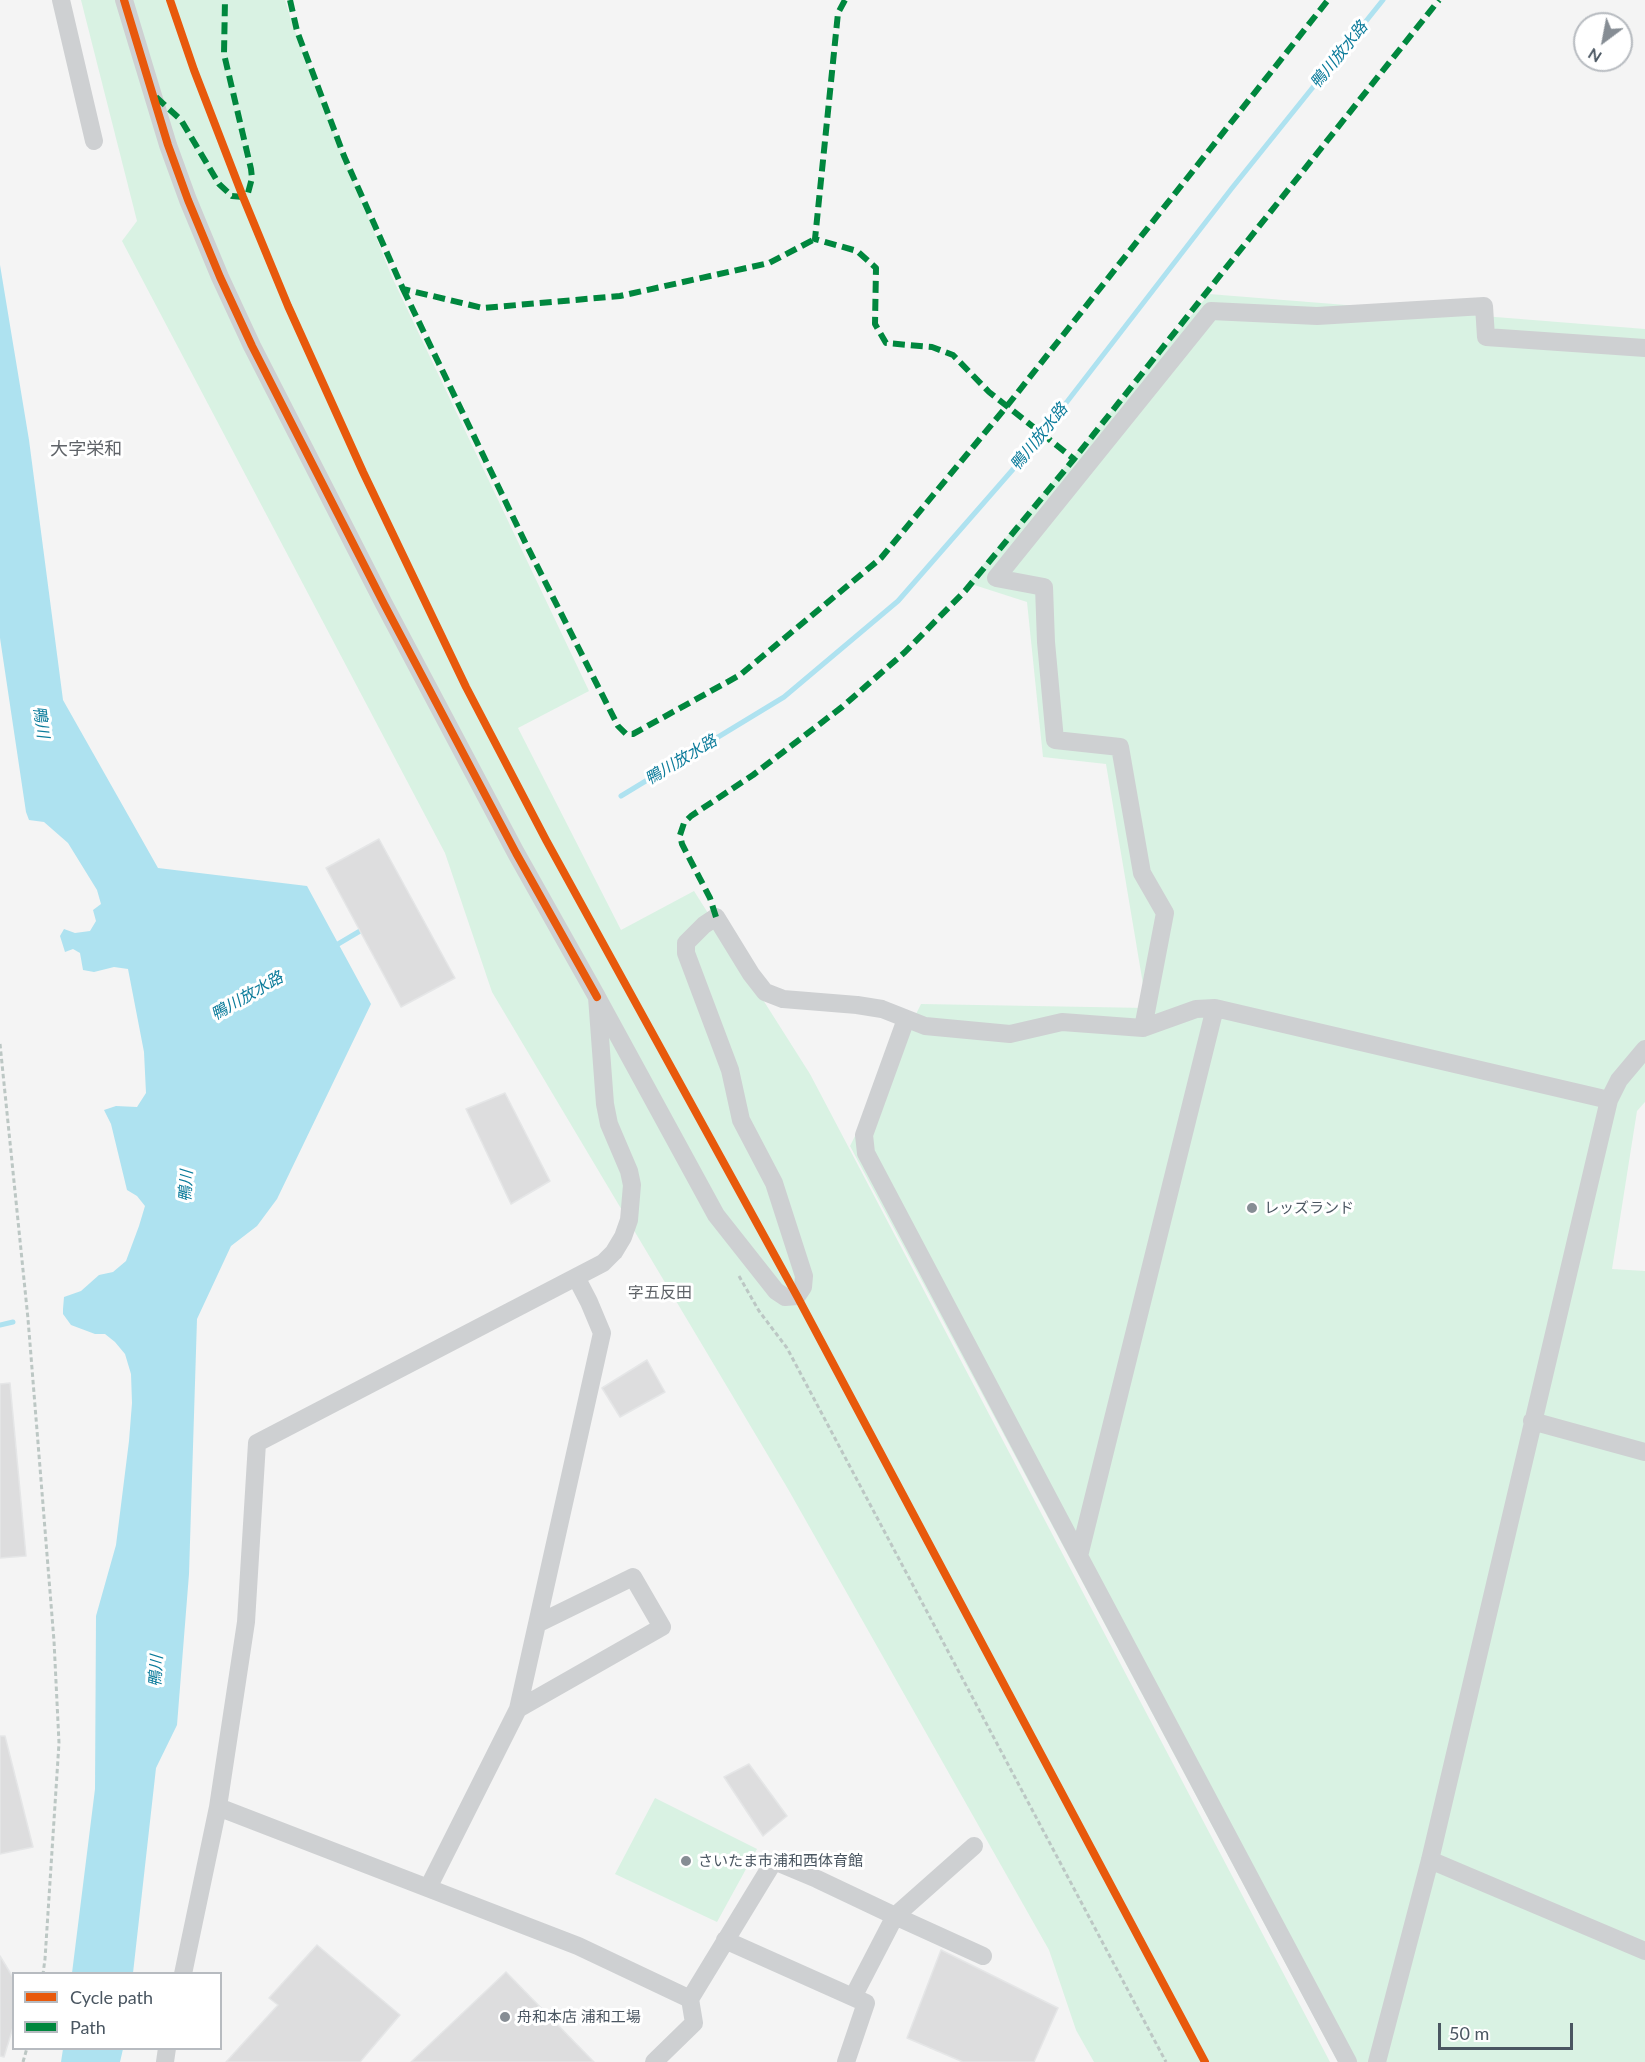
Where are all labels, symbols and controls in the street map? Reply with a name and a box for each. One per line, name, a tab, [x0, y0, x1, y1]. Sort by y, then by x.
north arrow	[1573, 12, 1633, 72]
water label: 鴨川放水路	[1306, 18, 1372, 92]
text: N	[1584, 45, 1605, 67]
water label: 鴨川放水路	[1006, 400, 1072, 474]
district label: 大字栄和	[50, 438, 122, 460]
water label: 鴨川	[29, 705, 53, 739]
water label: 鴨川放水路	[642, 731, 720, 789]
water label: 鴨川放水路	[208, 968, 286, 1024]
water label: 鴨川	[176, 1170, 196, 1202]
place label: レッズランド	[1264, 1199, 1354, 1217]
marker: レッズランド	[1245, 1201, 1259, 1215]
district label: 字五反田	[628, 1283, 692, 1303]
water label: 鴨川	[146, 1655, 166, 1687]
place label: さいたま市浦和西体育館	[698, 1852, 863, 1870]
marker: さいたま市浦和西体育館	[679, 1854, 693, 1868]
legend	[12, 1972, 222, 2050]
text: Cycle path	[70, 1986, 153, 2008]
place label: 舟和本店 浦和工場	[517, 2008, 641, 2026]
marker: 舟和本店 浦和工場	[498, 2010, 512, 2024]
scale bar	[1441, 2011, 1576, 2049]
text: Path	[70, 2016, 106, 2038]
text: 50 m	[1449, 2022, 1489, 2044]

